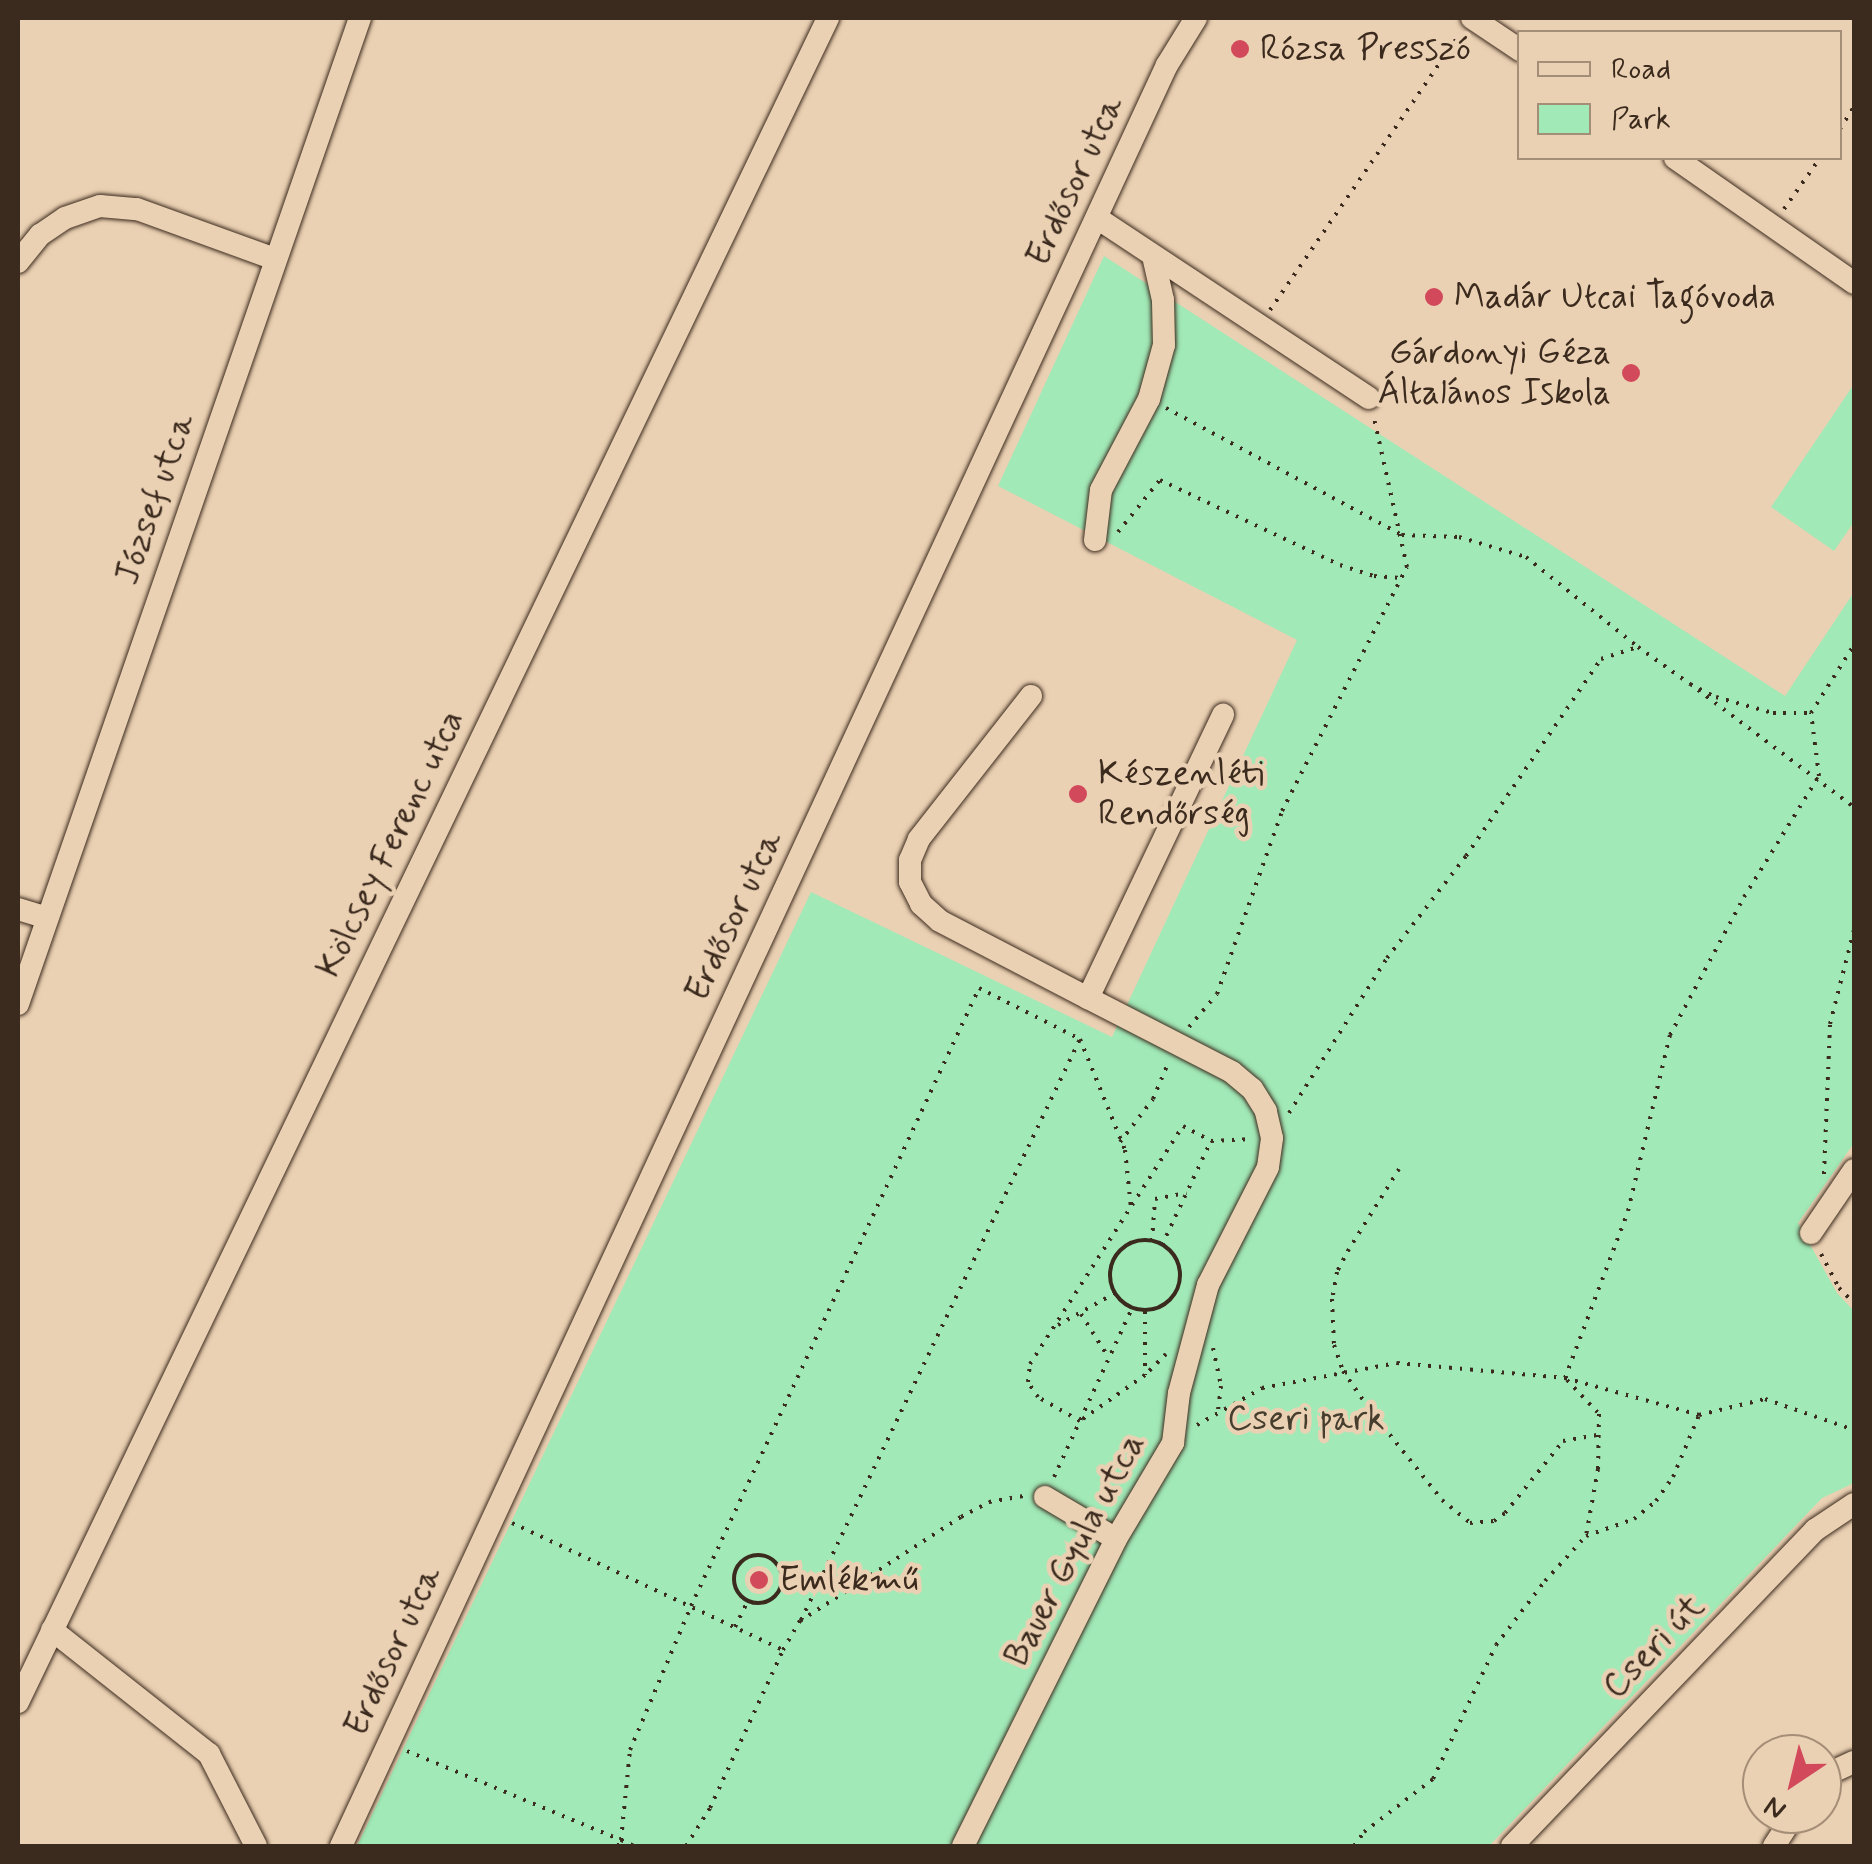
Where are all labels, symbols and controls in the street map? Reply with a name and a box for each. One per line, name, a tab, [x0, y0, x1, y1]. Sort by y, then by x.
place label: Rózsa Presszó	[1260, 28, 1469, 70]
legend	[1517, 30, 1842, 160]
marker: Rózsa Presszó	[1229, 38, 1251, 60]
text: Road	[1611, 50, 1671, 89]
street label: Erdősor utca	[1016, 86, 1134, 276]
text: Park	[1611, 100, 1671, 139]
place label: Madár Utcai Tagóvoda	[1454, 276, 1786, 318]
marker: Madár Utcai Tagóvoda	[1423, 286, 1445, 308]
place label: Gárdonyi Géza Általános Iskola	[1374, 332, 1611, 414]
marker: Gárdonyi Géza Általános Iskola	[1620, 362, 1642, 384]
street label: József utca	[106, 408, 204, 590]
street label: Kölcsey Ferenc utca	[305, 697, 477, 991]
place label: Készenléti Rendőrség	[1098, 753, 1264, 835]
marker: Készenléti Rendőrség	[1067, 783, 1089, 805]
street label: Erdősor utca	[675, 821, 793, 1011]
park label: Cseri park	[1228, 1398, 1384, 1440]
street label: Bauer Gyula utca	[997, 1429, 1153, 1671]
street label: Erdősor utca	[334, 1556, 452, 1746]
place label: Emlékmű	[779, 1559, 918, 1601]
marker: Emlékmű	[748, 1569, 770, 1591]
street label: Cseri út	[1594, 1586, 1714, 1708]
north arrow	[1742, 1734, 1842, 1834]
text: N	[1757, 1787, 1794, 1828]

